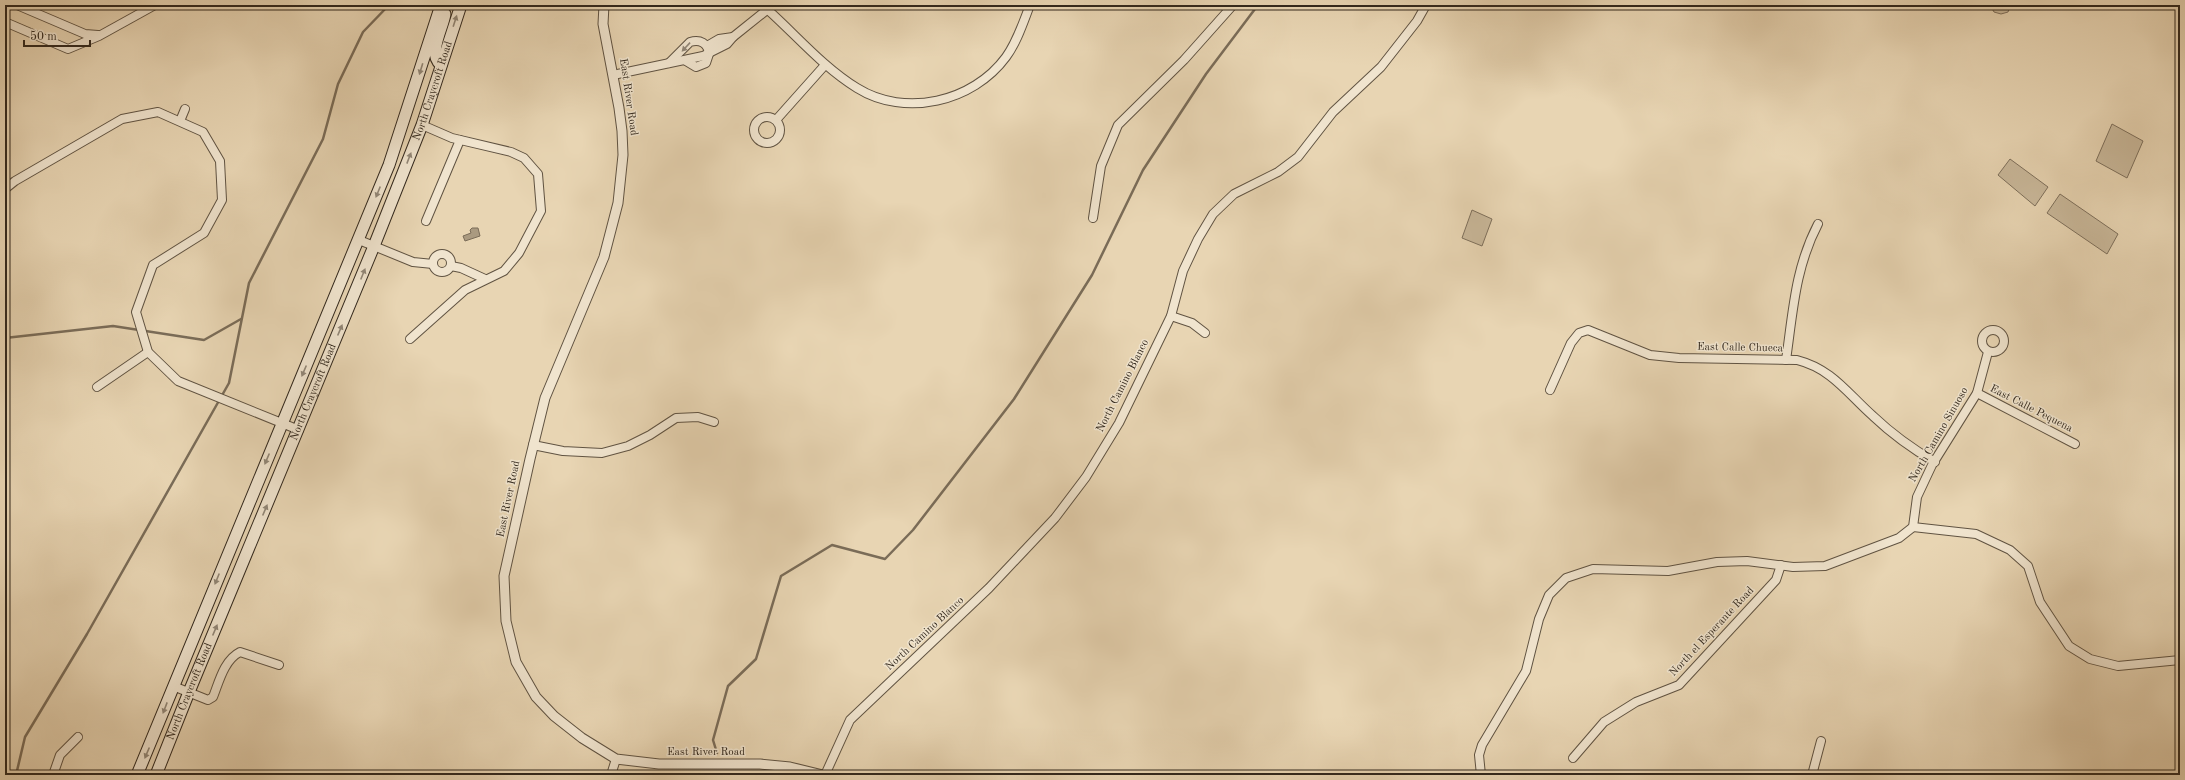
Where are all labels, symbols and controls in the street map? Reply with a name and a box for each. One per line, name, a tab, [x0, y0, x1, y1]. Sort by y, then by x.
one-way arrow	[453, 15, 459, 27]
scale bar	[24, 22, 90, 48]
text: 50 m	[30, 30, 57, 43]
street label: North Craycroft Road	[411, 40, 454, 142]
one-way arrow	[682, 42, 691, 52]
street label: East River Road	[617, 58, 639, 137]
one-way arrow	[418, 63, 424, 75]
one-way arrow	[406, 151, 412, 163]
one-way arrow	[375, 186, 381, 197]
one-way arrow	[361, 267, 367, 279]
one-way arrow	[337, 324, 343, 335]
street label: North Camino Blanco	[1095, 338, 1151, 434]
street label: North Craycroft Road	[288, 342, 338, 442]
street label: East Calle Chueca	[1697, 342, 1784, 354]
one-way arrow	[300, 366, 306, 378]
street label: East Calle Pequena	[1988, 383, 2075, 435]
street label: North Camino Sinuoso	[1907, 386, 1971, 484]
one-way arrow	[264, 454, 270, 465]
street label: East River Road	[496, 459, 523, 538]
one-way arrow	[262, 505, 268, 516]
one-way arrow	[214, 574, 220, 586]
street label: North el Esperante Road	[1668, 585, 1756, 679]
street label: North Camino Blanco	[884, 595, 966, 673]
one-way arrow	[212, 624, 218, 636]
street label: North Craycroft Road	[165, 641, 214, 742]
one-way arrow	[161, 703, 167, 715]
one-way arrow	[143, 747, 150, 759]
street label: East River Road	[667, 747, 745, 758]

